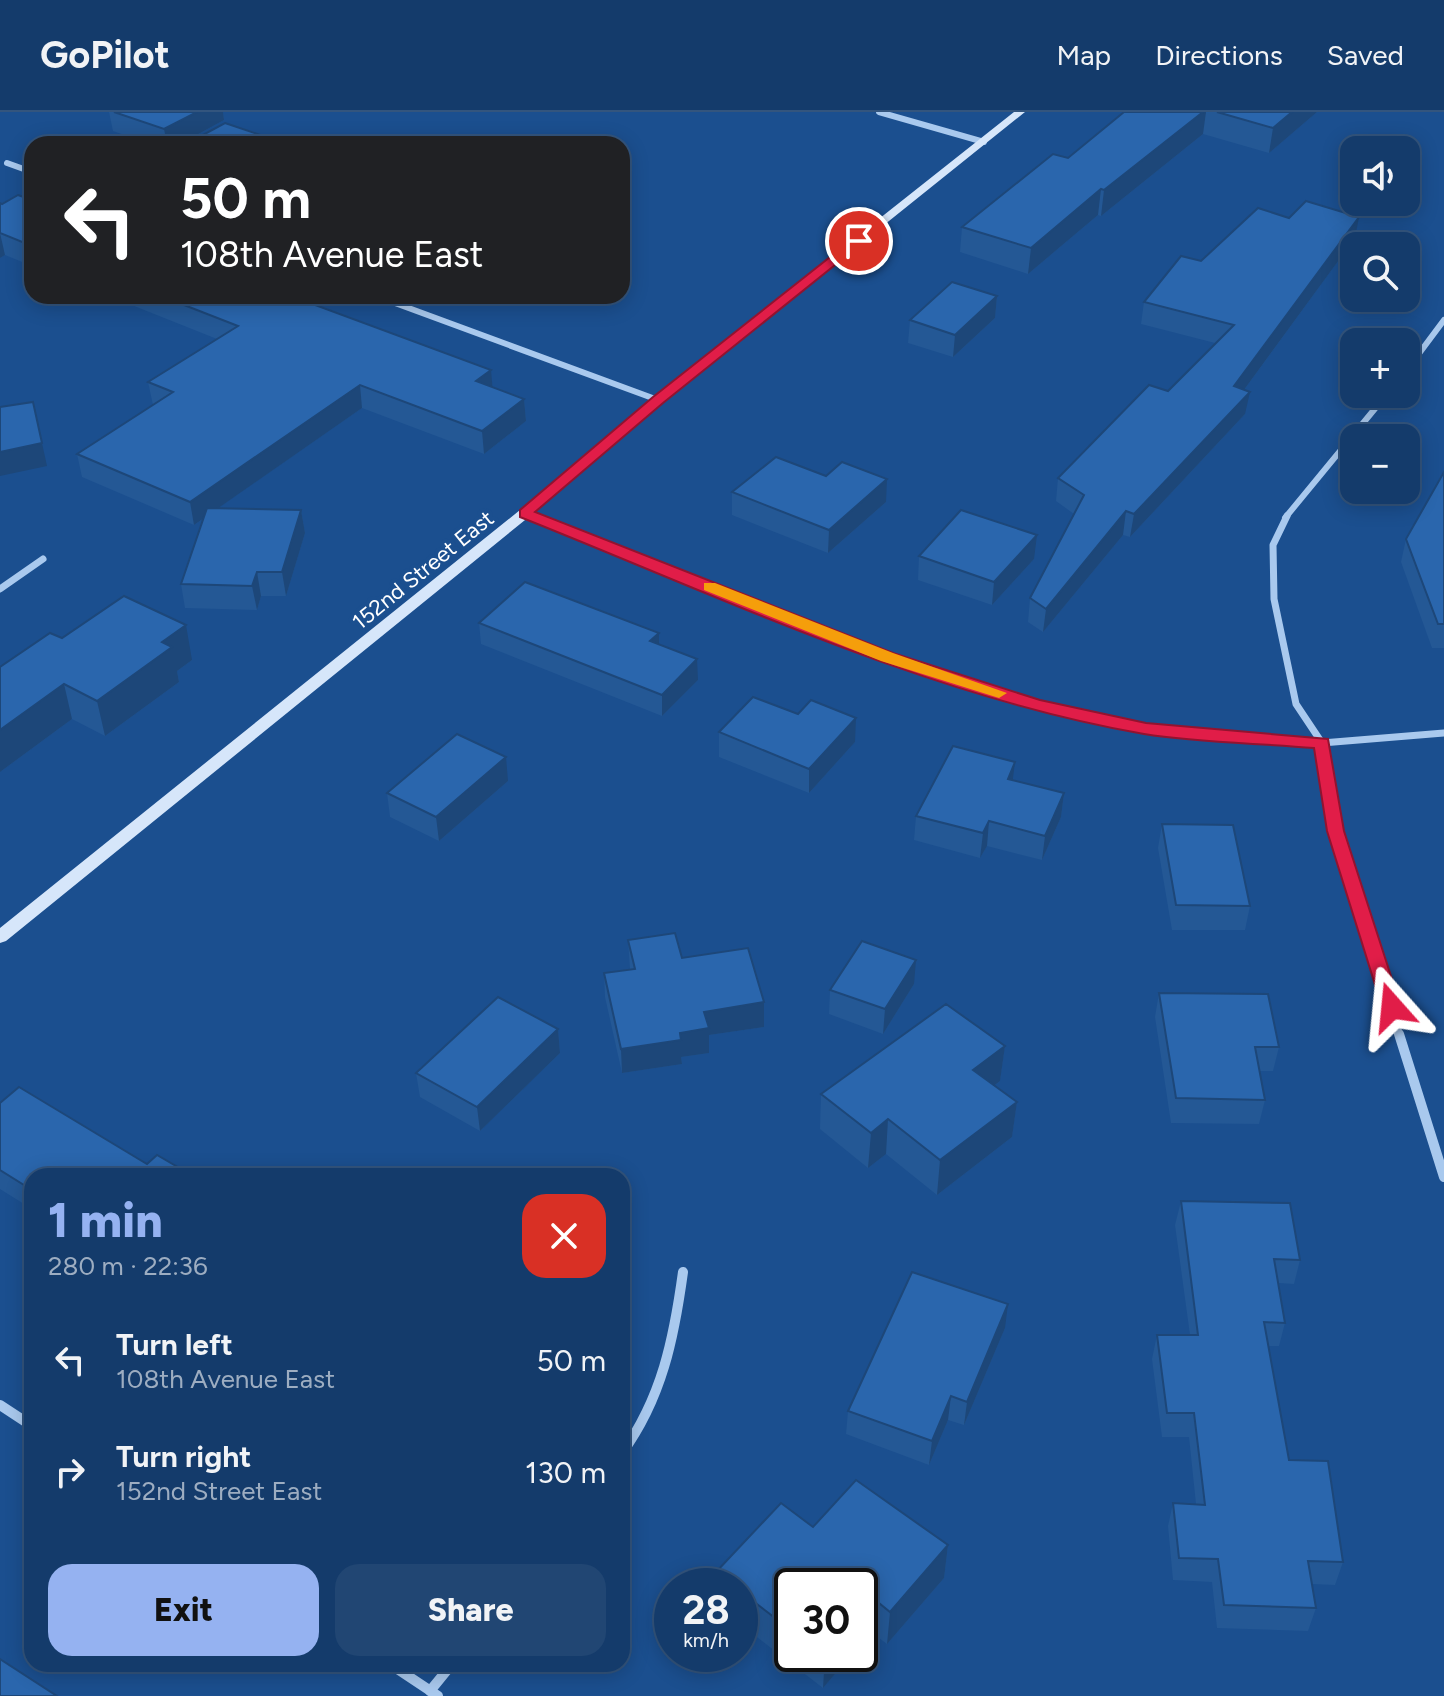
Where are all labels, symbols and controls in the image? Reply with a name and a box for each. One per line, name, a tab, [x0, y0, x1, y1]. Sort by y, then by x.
text: GoPilot	[40, 32, 170, 78]
text: Map	[1057, 38, 1111, 72]
text: Directions	[1155, 38, 1283, 72]
text: Saved	[1327, 38, 1404, 72]
map controls	[1340, 136, 1420, 504]
button: sound	[1340, 136, 1420, 216]
text: 50 m	[180, 165, 311, 232]
icon: left	[48, 168, 152, 272]
pin	[825, 207, 893, 275]
icon: arrive	[837, 219, 881, 263]
button: search	[1340, 232, 1420, 312]
text: 108th Avenue East	[180, 233, 483, 276]
button: +	[1340, 328, 1420, 408]
button: −	[1340, 424, 1420, 504]
street label: 152nd Street East	[347, 505, 499, 635]
position arrow	[1350, 965, 1434, 1049]
text: 1 min	[48, 1191, 163, 1249]
button: close	[522, 1194, 606, 1278]
text: 280 m · 22:36	[48, 1250, 208, 1282]
text: Turn left	[116, 1326, 233, 1363]
icon: left	[48, 1338, 92, 1382]
text: 50 m	[537, 1342, 606, 1379]
text: 108th Avenue East	[116, 1363, 335, 1395]
text: Turn right	[116, 1438, 251, 1475]
icon: right	[48, 1450, 92, 1494]
text: 130 m	[525, 1454, 606, 1491]
text: 152nd Street East	[116, 1475, 322, 1507]
button: Exit	[48, 1564, 319, 1656]
button: Share	[335, 1564, 606, 1656]
speed limit sign: 30	[774, 1568, 878, 1672]
text: 28	[682, 1586, 730, 1634]
text: km/h	[683, 1628, 729, 1652]

